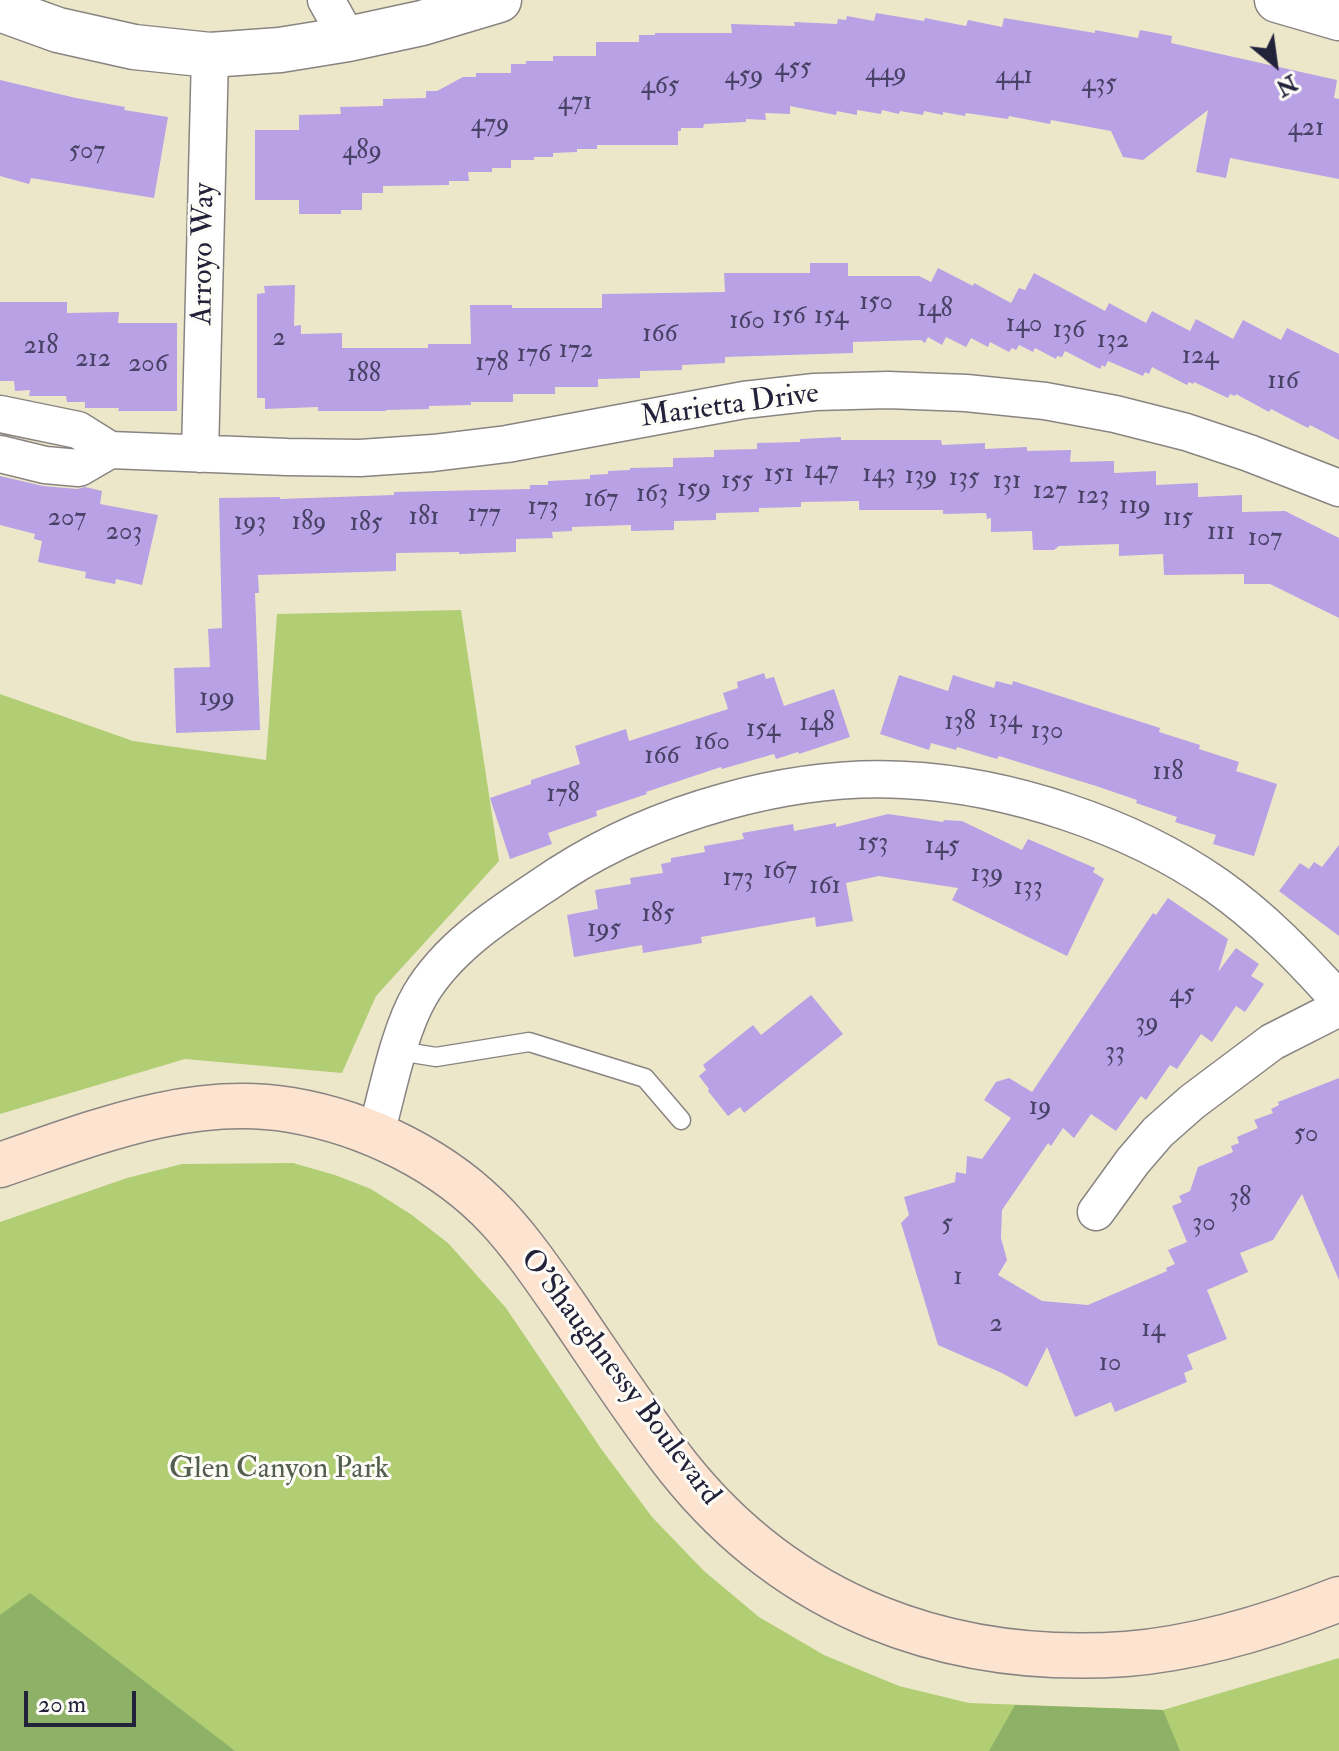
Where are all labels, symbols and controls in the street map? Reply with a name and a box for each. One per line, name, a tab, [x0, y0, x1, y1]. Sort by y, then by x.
north arrow	[1235, 24, 1315, 104]
house number: 455	[775, 53, 811, 85]
house number: 449	[865, 58, 907, 90]
house number: 459	[725, 61, 763, 93]
house number: 441	[995, 61, 1033, 93]
text: N	[1271, 68, 1302, 102]
house number: 435	[1081, 69, 1117, 101]
house number: 465	[641, 71, 679, 103]
house number: 471	[558, 87, 592, 119]
house number: 479	[471, 109, 509, 141]
house number: 421	[1288, 113, 1324, 145]
house number: 507	[69, 136, 105, 168]
house number: 489	[342, 136, 382, 168]
street label: Arroyo Way	[186, 182, 224, 326]
house number: 150	[859, 287, 893, 319]
house number: 148	[917, 294, 953, 326]
house number: 156	[772, 301, 806, 333]
house number: 154	[814, 301, 848, 333]
house number: 160	[729, 306, 765, 338]
house number: 140	[1006, 309, 1042, 341]
house number: 136	[1053, 315, 1085, 347]
house number: 166	[642, 319, 678, 351]
house number: 2	[272, 323, 286, 355]
house number: 132	[1097, 325, 1129, 357]
house number: 218	[24, 331, 58, 363]
house number: 172	[559, 335, 593, 367]
house number: 176	[517, 339, 551, 371]
house number: 124	[1182, 341, 1218, 373]
house number: 212	[75, 344, 111, 376]
house number: 178	[475, 348, 509, 380]
house number: 206	[128, 349, 168, 381]
house number: 188	[347, 359, 381, 391]
house number: 116	[1267, 366, 1299, 398]
street label: Marietta Drive	[639, 377, 821, 437]
house number: 147	[804, 456, 838, 488]
house number: 151	[764, 459, 794, 491]
house number: 143	[862, 459, 896, 491]
house number: 139	[905, 461, 937, 493]
house number: 135	[949, 463, 979, 495]
house number: 155	[721, 466, 753, 498]
house number: 131	[993, 466, 1021, 498]
house number: 159	[677, 474, 711, 506]
house number: 127	[1033, 476, 1067, 508]
house number: 163	[636, 479, 668, 511]
house number: 123	[1077, 481, 1109, 513]
house number: 167	[584, 484, 618, 516]
house number: 119	[1119, 491, 1151, 523]
house number: 173	[527, 492, 559, 524]
house number: 177	[467, 499, 501, 531]
house number: 181	[409, 502, 439, 534]
house number: 207	[48, 503, 86, 535]
house number: 115	[1163, 503, 1193, 535]
house number: 193	[234, 507, 266, 539]
house number: 189	[292, 507, 326, 539]
house number: 185	[350, 508, 382, 540]
house number: 203	[106, 517, 142, 549]
house number: 111	[1207, 517, 1235, 549]
house number: 107	[1248, 523, 1282, 555]
house number: 199	[199, 683, 235, 715]
house number: 134	[988, 705, 1022, 737]
house number: 138	[944, 707, 976, 739]
house number: 148	[799, 708, 835, 740]
house number: 154	[746, 714, 780, 746]
house number: 130	[1031, 716, 1063, 748]
house number: 160	[694, 727, 730, 759]
house number: 166	[644, 741, 680, 773]
house number: 118	[1153, 757, 1183, 789]
house number: 178	[546, 779, 580, 811]
house number: 153	[858, 828, 888, 860]
house number: 145	[925, 831, 959, 863]
house number: 167	[763, 856, 797, 888]
house number: 139	[971, 859, 1003, 891]
house number: 173	[722, 863, 754, 895]
house number: 161	[809, 871, 841, 903]
house number: 133	[1013, 872, 1043, 904]
house number: 185	[642, 899, 674, 931]
house number: 195	[587, 914, 621, 946]
house number: 45	[1169, 979, 1195, 1011]
house number: 39	[1135, 1008, 1159, 1040]
house number: 33	[1105, 1037, 1125, 1069]
house number: 19	[1029, 1092, 1051, 1124]
house number: 50	[1294, 1119, 1318, 1151]
house number: 38	[1229, 1183, 1251, 1215]
house number: 30	[1192, 1208, 1216, 1240]
house number: 5	[941, 1209, 953, 1241]
street label: O'Shaughnessy Boulevard	[511, 1243, 727, 1513]
house number: 1	[953, 1262, 963, 1294]
house number: 2	[989, 1309, 1003, 1341]
house number: 14	[1141, 1314, 1165, 1346]
house number: 10	[1099, 1348, 1121, 1380]
park label: Glen Canyon Park	[169, 1453, 389, 1489]
scale bar	[28, 1675, 140, 1725]
text: 20 m	[38, 1689, 86, 1720]

